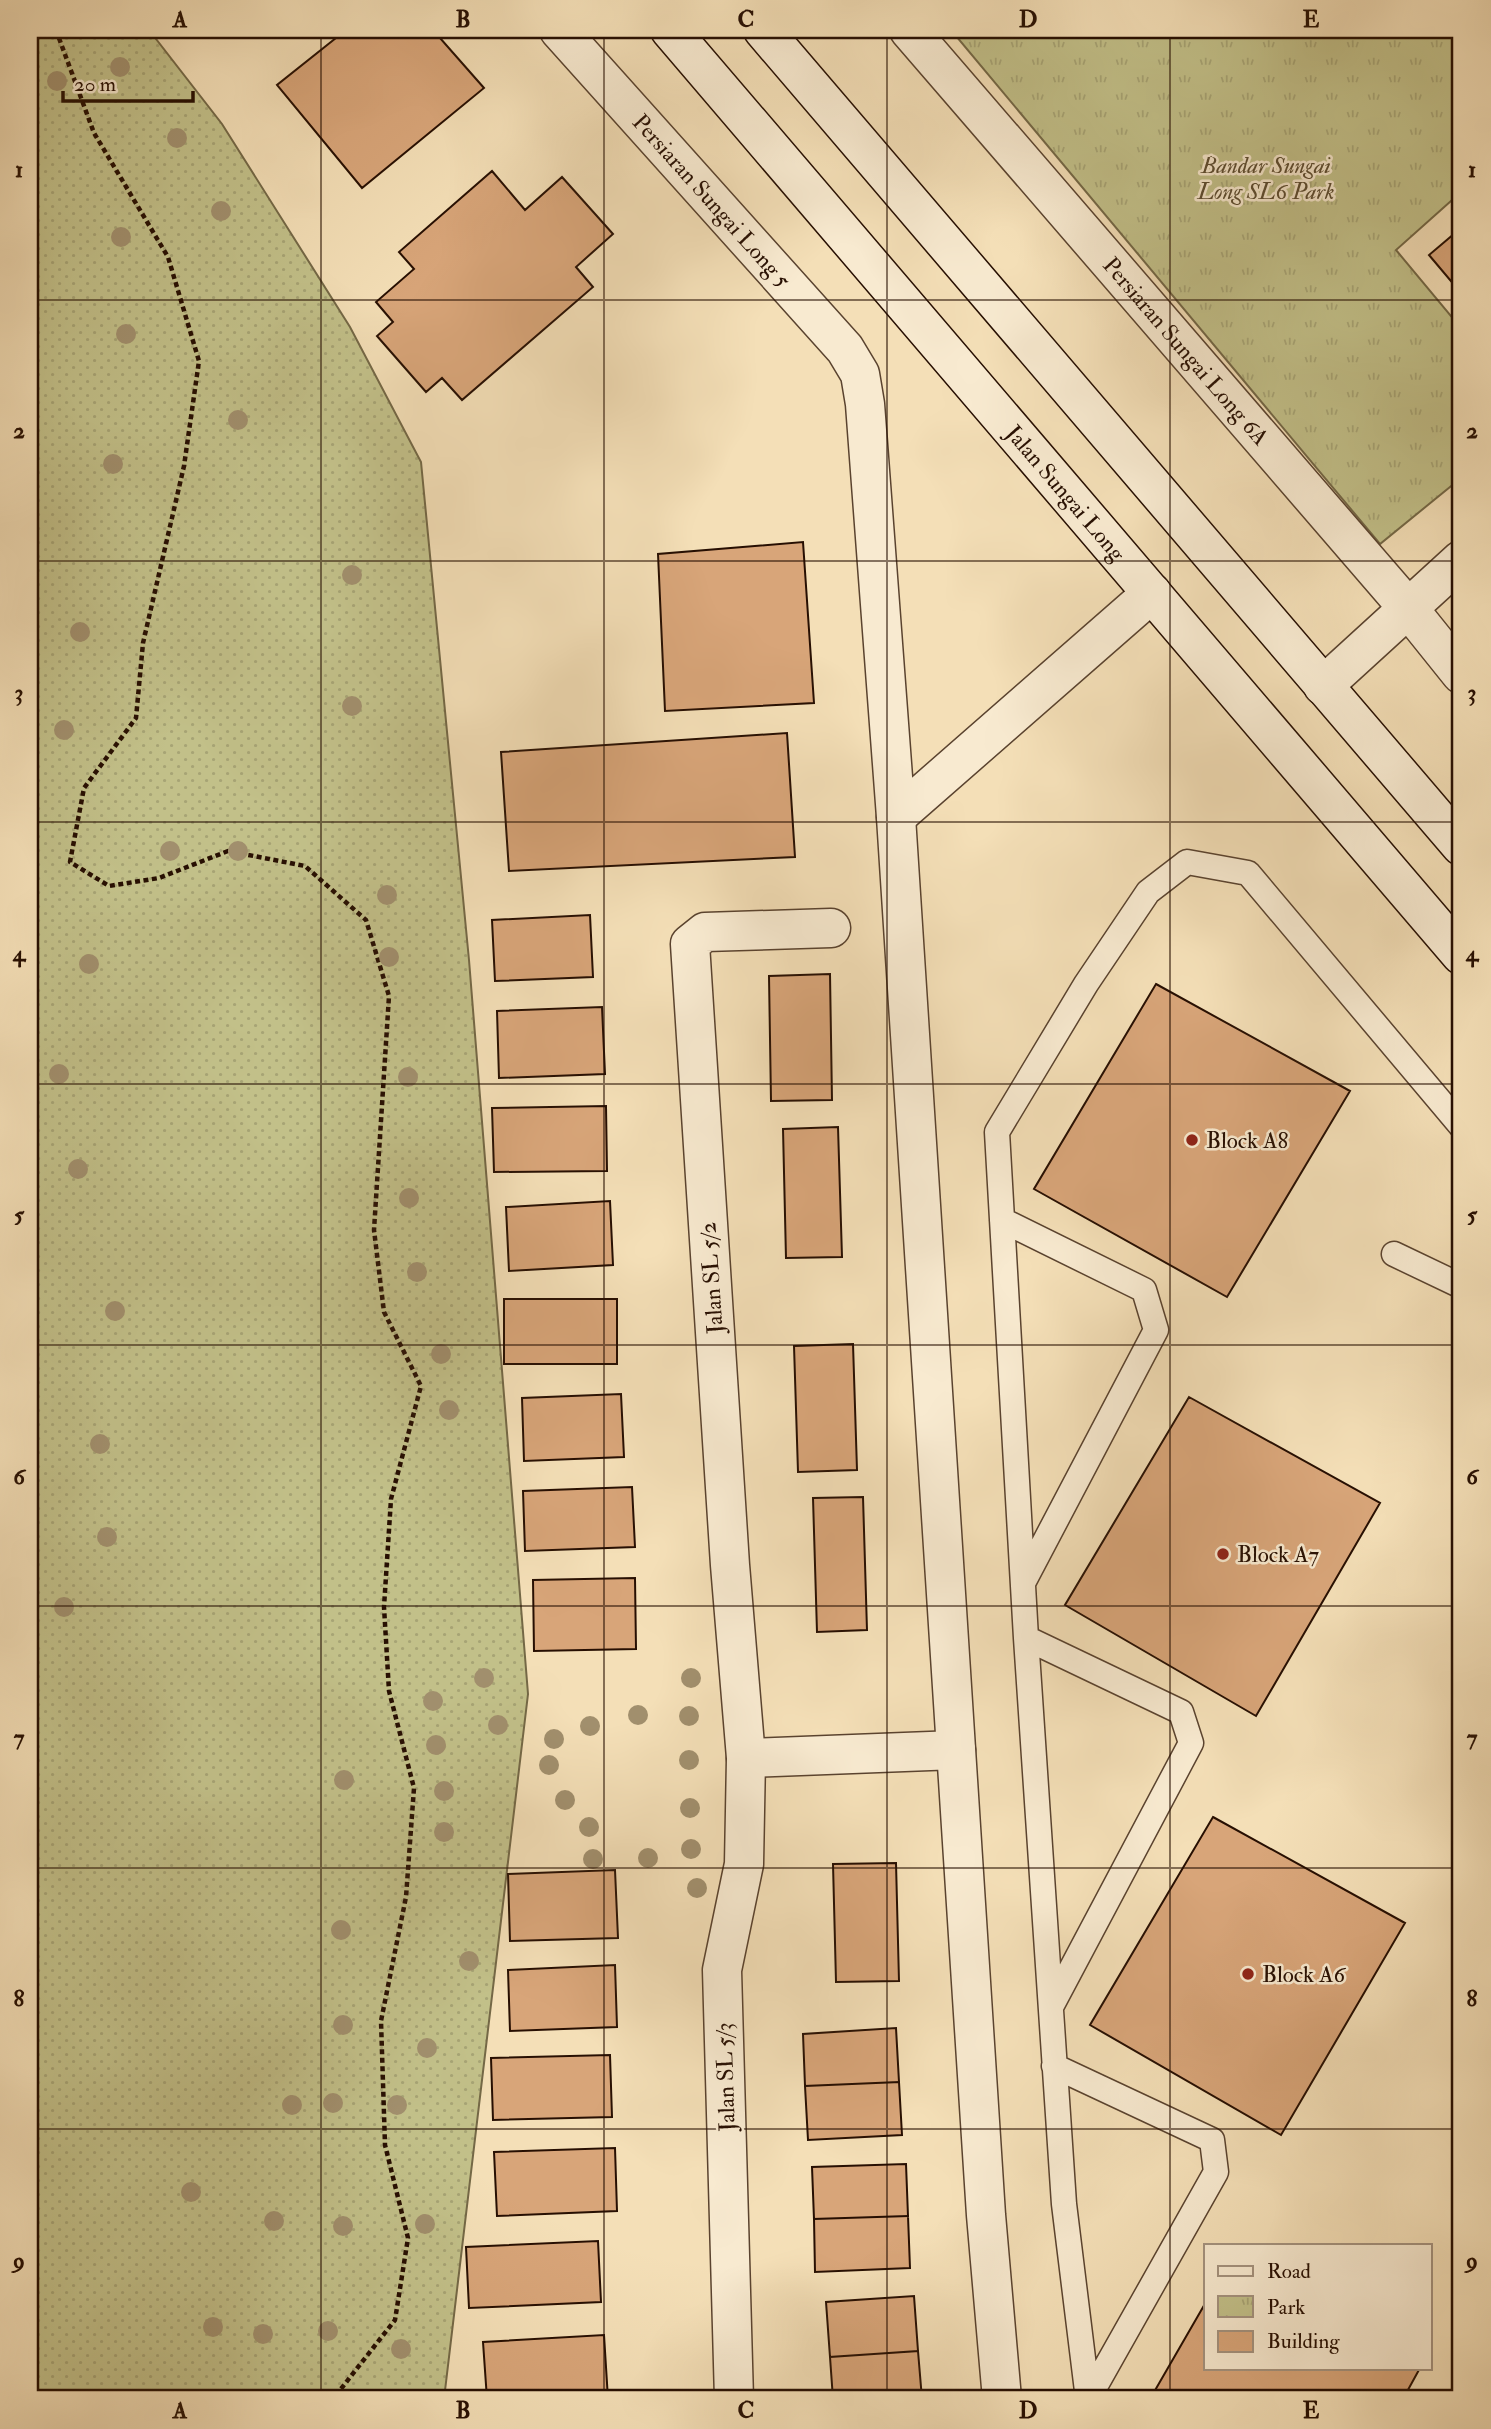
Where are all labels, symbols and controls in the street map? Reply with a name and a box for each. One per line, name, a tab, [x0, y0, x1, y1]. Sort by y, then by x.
text: A	[172, 5, 188, 34]
text: B	[455, 5, 471, 34]
text: C	[738, 5, 754, 34]
text: D	[1019, 5, 1037, 34]
text: E	[1303, 5, 1320, 34]
scale bar	[63, 60, 192, 104]
text: 20 m	[74, 71, 116, 98]
street label: Persiaran Sungai Long 5	[626, 108, 797, 294]
park label: Bandar Sungai Long SL6 Park	[1197, 151, 1334, 206]
text: 1	[15, 155, 23, 184]
text: 1	[1468, 155, 1476, 184]
street label: Persiaran Sungai Long 6A	[1096, 251, 1275, 452]
text: 2	[13, 416, 25, 445]
text: 2	[1466, 416, 1478, 445]
street label: Jalan Sungai Long	[999, 419, 1132, 568]
text: 3	[15, 678, 23, 707]
text: 3	[1468, 678, 1476, 707]
text: 4	[12, 939, 27, 968]
text: 4	[1465, 939, 1480, 968]
place label: Block A8	[1206, 1126, 1289, 1155]
marker: Block A8	[1184, 1132, 1200, 1148]
text: 5	[14, 1200, 25, 1229]
text: 5	[1467, 1200, 1478, 1229]
street label: Jalan SL 5/2	[693, 1221, 730, 1336]
text: 6	[13, 1462, 27, 1491]
text: 6	[1466, 1462, 1480, 1491]
place label: Block A7	[1237, 1540, 1320, 1569]
marker: Block A7	[1215, 1546, 1231, 1562]
text: 7	[14, 1723, 25, 1752]
text: 7	[1467, 1723, 1478, 1752]
place label: Block A6	[1262, 1960, 1347, 1989]
marker: Block A6	[1240, 1966, 1256, 1982]
text: 8	[14, 1984, 25, 2013]
text: 8	[1467, 1984, 1478, 2013]
street label: Jalan SL 5/3	[709, 2022, 742, 2133]
legend	[1204, 2244, 1432, 2370]
text: 9	[11, 2246, 25, 2275]
text: 9	[1464, 2246, 1478, 2275]
text: Road	[1267, 2258, 1312, 2285]
text: Park	[1267, 2294, 1305, 2321]
text: Building	[1267, 2328, 1340, 2355]
text: A	[172, 2396, 188, 2425]
text: B	[455, 2396, 471, 2425]
text: C	[738, 2396, 754, 2425]
text: D	[1019, 2396, 1037, 2425]
text: E	[1303, 2396, 1320, 2425]

